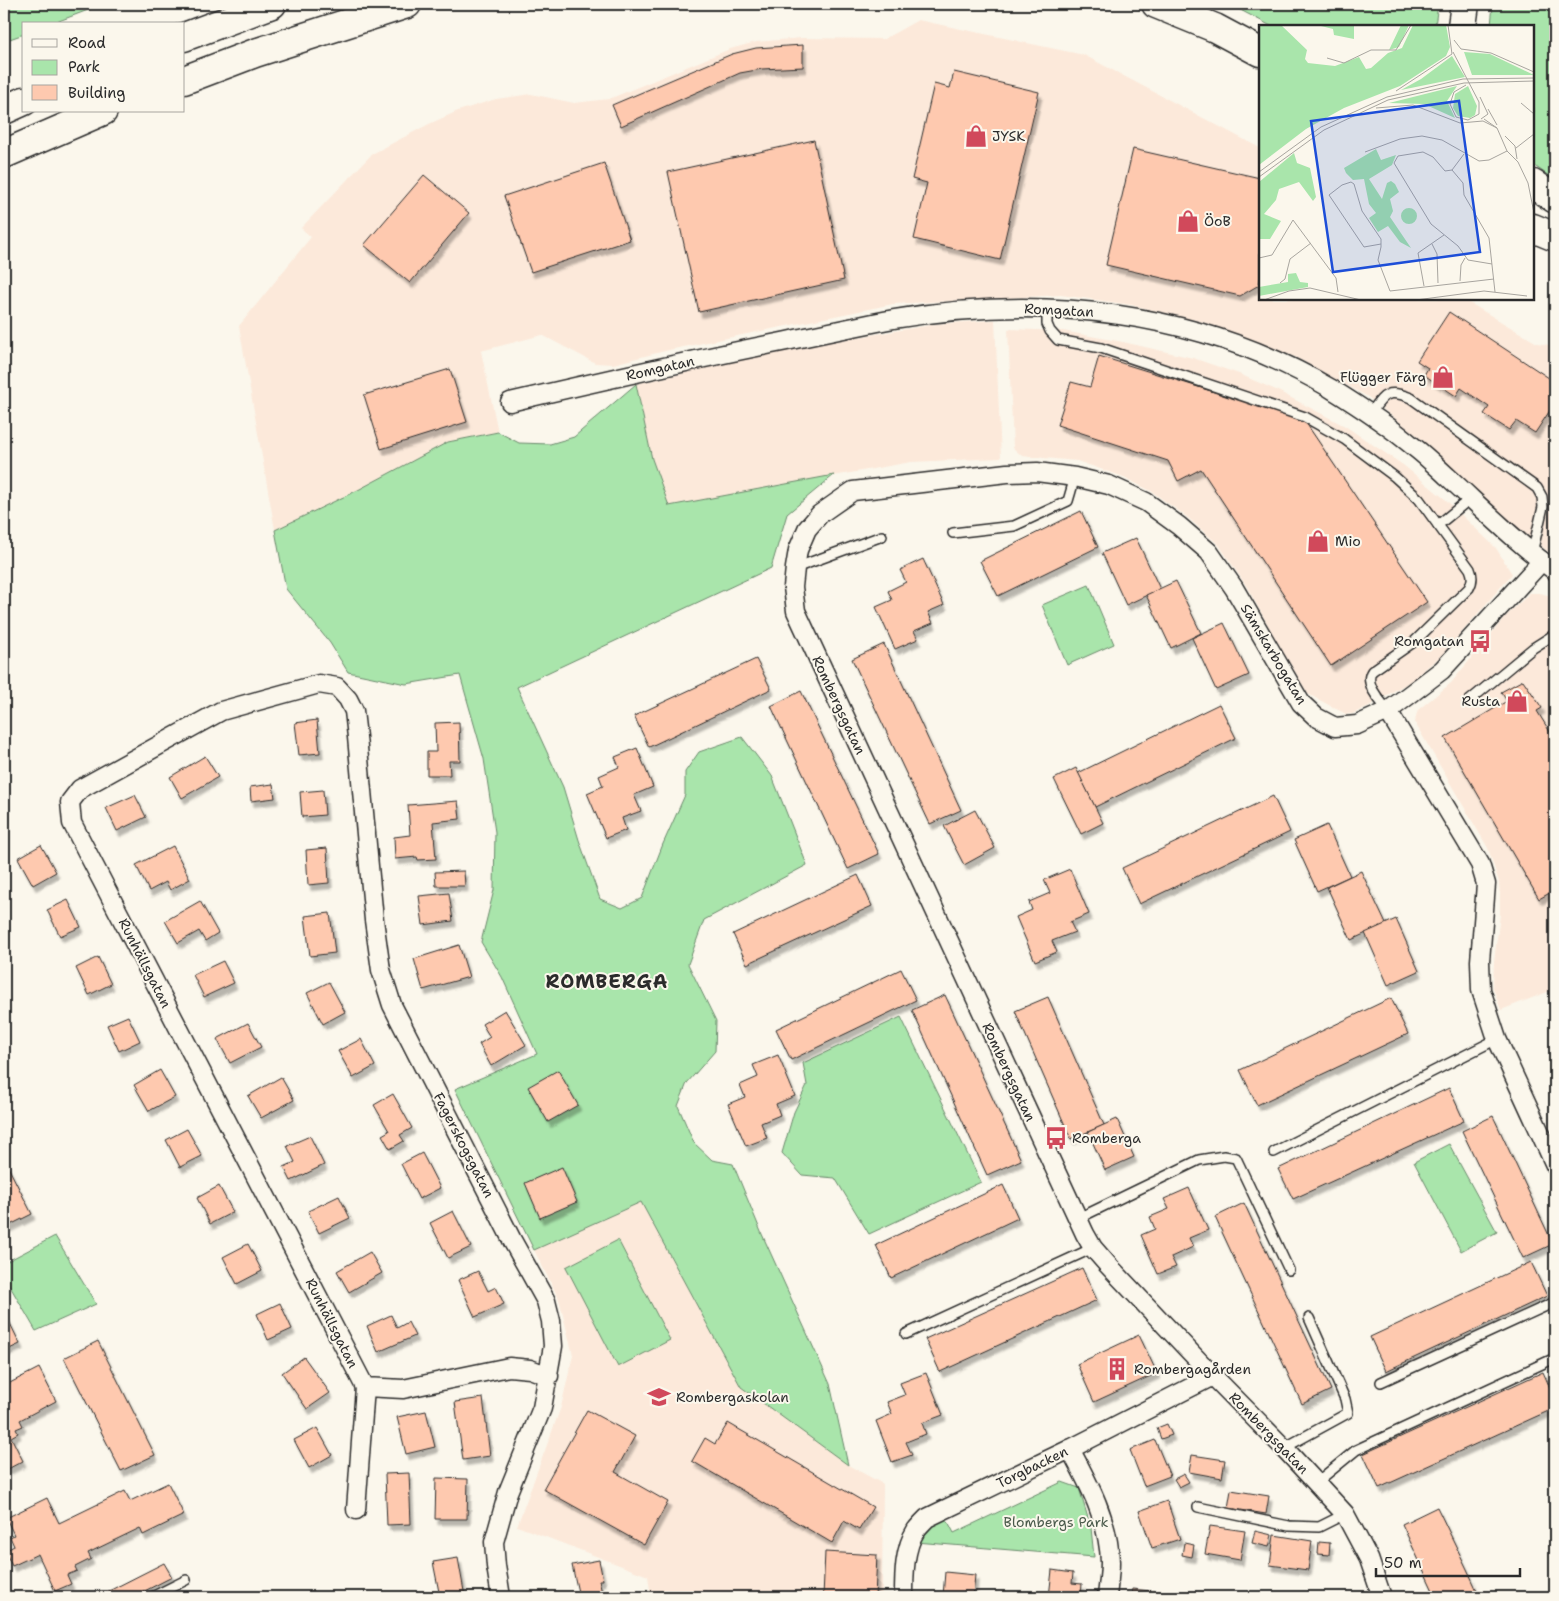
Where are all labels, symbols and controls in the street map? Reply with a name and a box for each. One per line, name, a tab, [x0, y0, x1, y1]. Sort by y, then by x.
legend	[22, 22, 185, 112]
inset map	[1259, 25, 1534, 300]
text: Road	[68, 33, 106, 53]
text: Park	[68, 57, 100, 77]
text: Building	[68, 83, 125, 103]
shop icon: JYSK	[963, 123, 989, 149]
place label: JYSK	[992, 127, 1025, 145]
shop icon: ÖoB	[1175, 208, 1201, 234]
place label: ÖoB	[1204, 212, 1231, 230]
street label: Romgatan	[1024, 299, 1095, 321]
street label: Romgatan	[624, 351, 696, 385]
shop icon: Flügger Färg	[1430, 364, 1456, 390]
place label: Flügger Färg	[1340, 368, 1426, 386]
shop icon: Mio	[1305, 528, 1331, 554]
place label: Mio	[1335, 532, 1361, 550]
street label: Sämskarbogatan	[1237, 600, 1311, 708]
bus stop icon: Romgatan	[1467, 628, 1493, 654]
place label: Romgatan	[1394, 632, 1464, 650]
street label: Rombergsgatan	[808, 653, 870, 758]
shop icon: Rusta	[1504, 688, 1530, 714]
place label: Rusta	[1462, 692, 1500, 710]
street label: Runhällsgatan	[115, 915, 176, 1011]
district label: ROMBERGA	[546, 969, 668, 994]
street label: Rombergsgatan	[978, 1020, 1040, 1125]
street label: Fagerskogsgatan	[430, 1089, 498, 1201]
bus stop icon: Romberga	[1043, 1125, 1069, 1151]
place label: Romberga	[1072, 1129, 1141, 1147]
street label: Runhällsgatan	[302, 1275, 363, 1371]
building icon: Rombergagården	[1104, 1356, 1130, 1382]
place label: Rombergagården	[1134, 1360, 1251, 1378]
school or university icon: Rombergaskolan	[646, 1384, 672, 1410]
place label: Rombergaskolan	[676, 1388, 789, 1406]
street label: Rombergsgatan	[1225, 1388, 1313, 1478]
street label: Torgbacken	[993, 1442, 1071, 1492]
park label: Blombergs Park	[1003, 1513, 1109, 1531]
scale bar	[1376, 1546, 1520, 1578]
text: 50 m	[1384, 1553, 1422, 1573]

